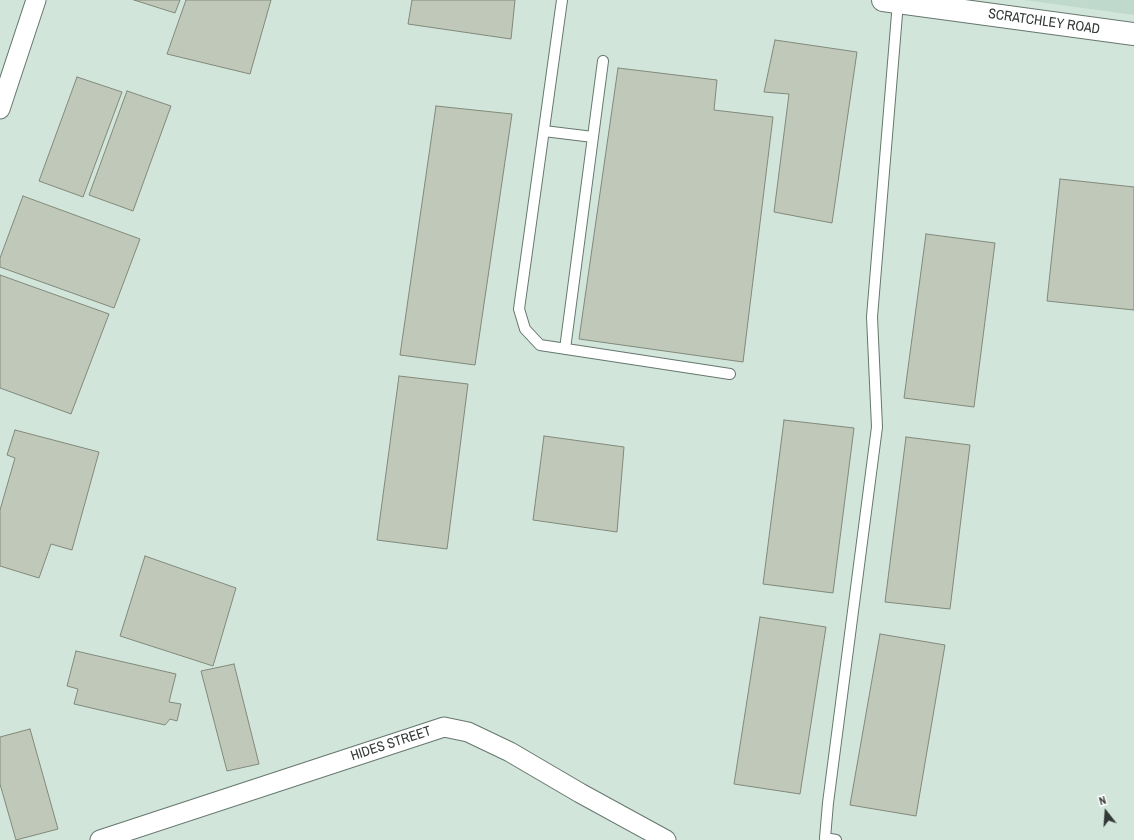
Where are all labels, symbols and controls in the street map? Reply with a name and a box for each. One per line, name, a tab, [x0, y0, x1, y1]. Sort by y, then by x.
street label: SCRATCHLEY ROAD	[987, 6, 1101, 38]
street label: HIDES STREET	[349, 723, 433, 765]
north arrow	[1086, 792, 1126, 832]
text: N	[1097, 793, 1108, 808]

